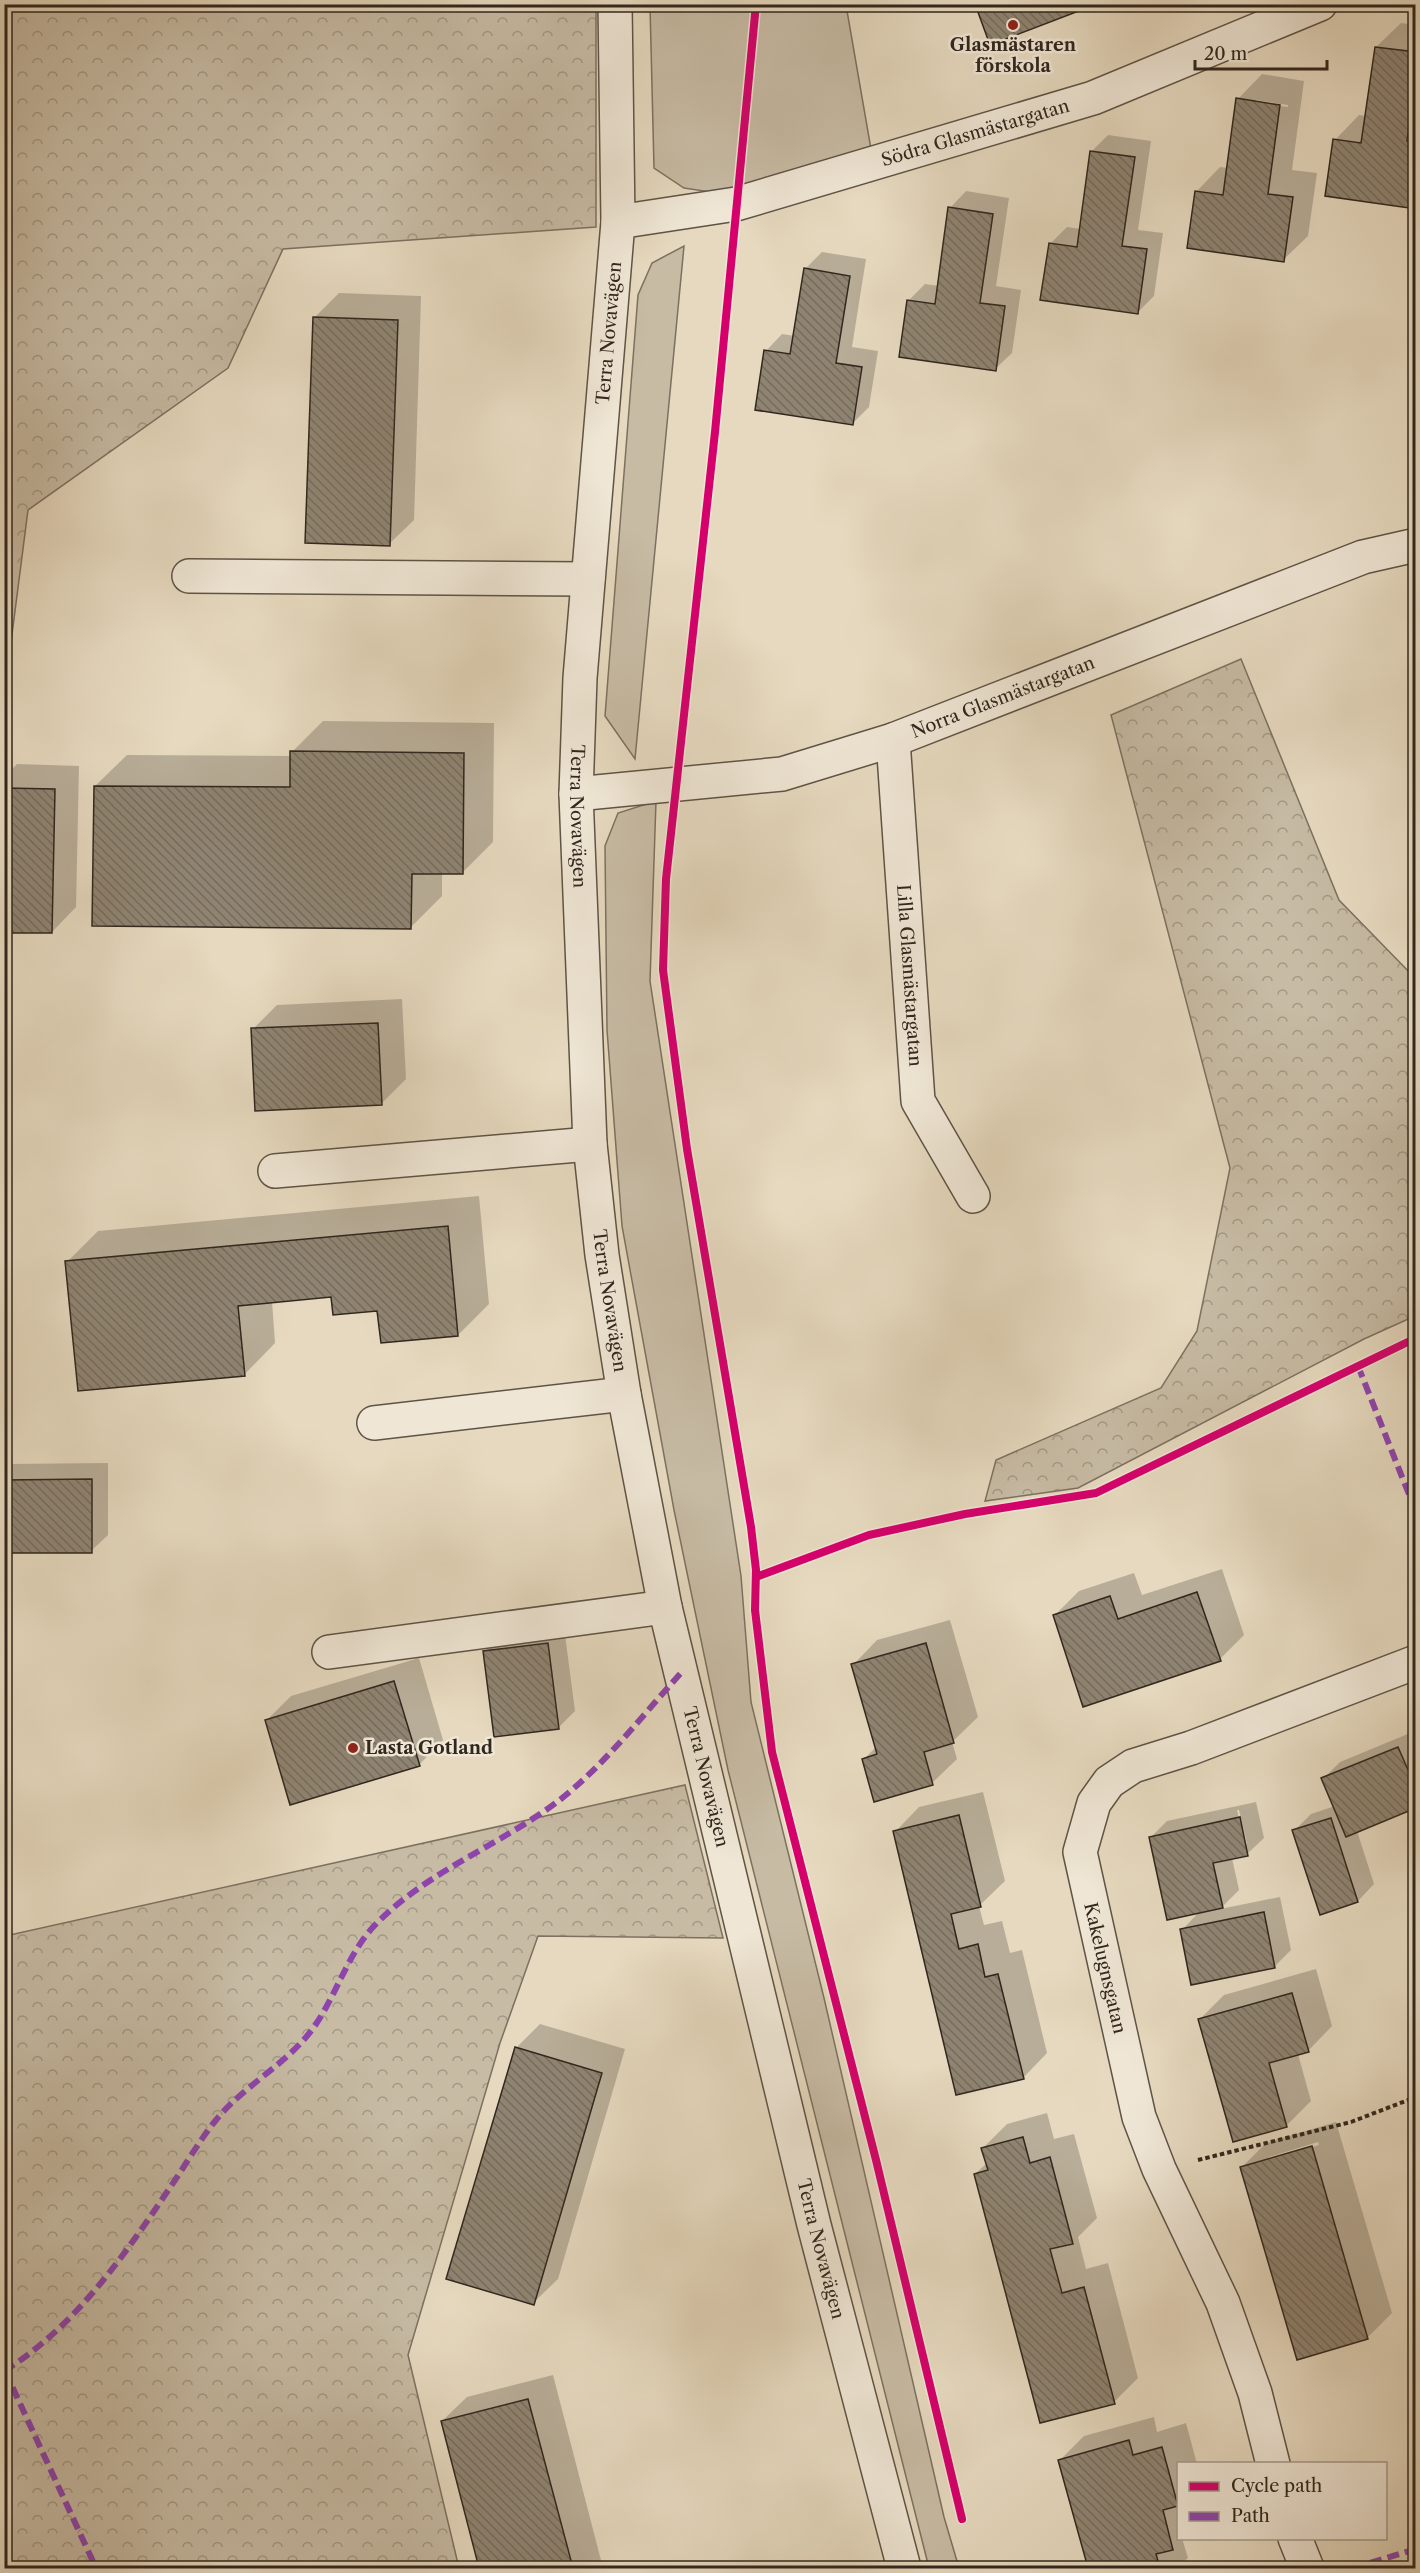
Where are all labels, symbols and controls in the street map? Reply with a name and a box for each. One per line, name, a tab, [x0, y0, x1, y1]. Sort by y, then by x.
marker: Glasmästaren förskola	[1006, 18, 1020, 32]
scale bar	[1195, 33, 1327, 71]
place label: Glasmästaren förskola	[950, 34, 1077, 77]
text: 20 m	[1204, 43, 1248, 65]
street label: Södra Glasmästargatan	[879, 95, 1072, 171]
street label: Terra Novavägen	[592, 260, 626, 406]
street label: Norra Glasmästargatan	[908, 652, 1098, 743]
street label: Terra Novavägen	[565, 744, 591, 889]
street label: Lilla Glasmästargatan	[892, 884, 927, 1067]
street label: Terra Novavägen	[588, 1228, 631, 1374]
street label: Terra Novavägen	[678, 1704, 734, 1849]
place label: Lasta Gotland	[365, 1737, 493, 1759]
marker: Lasta Gotland	[346, 1741, 360, 1755]
street label: Kakelugnsgatan	[1079, 1900, 1131, 2036]
street label: Terra Novavägen	[792, 2177, 849, 2322]
legend	[1177, 2462, 1387, 2540]
text: Cycle path	[1231, 2475, 1322, 2497]
text: Path	[1231, 2505, 1270, 2527]

